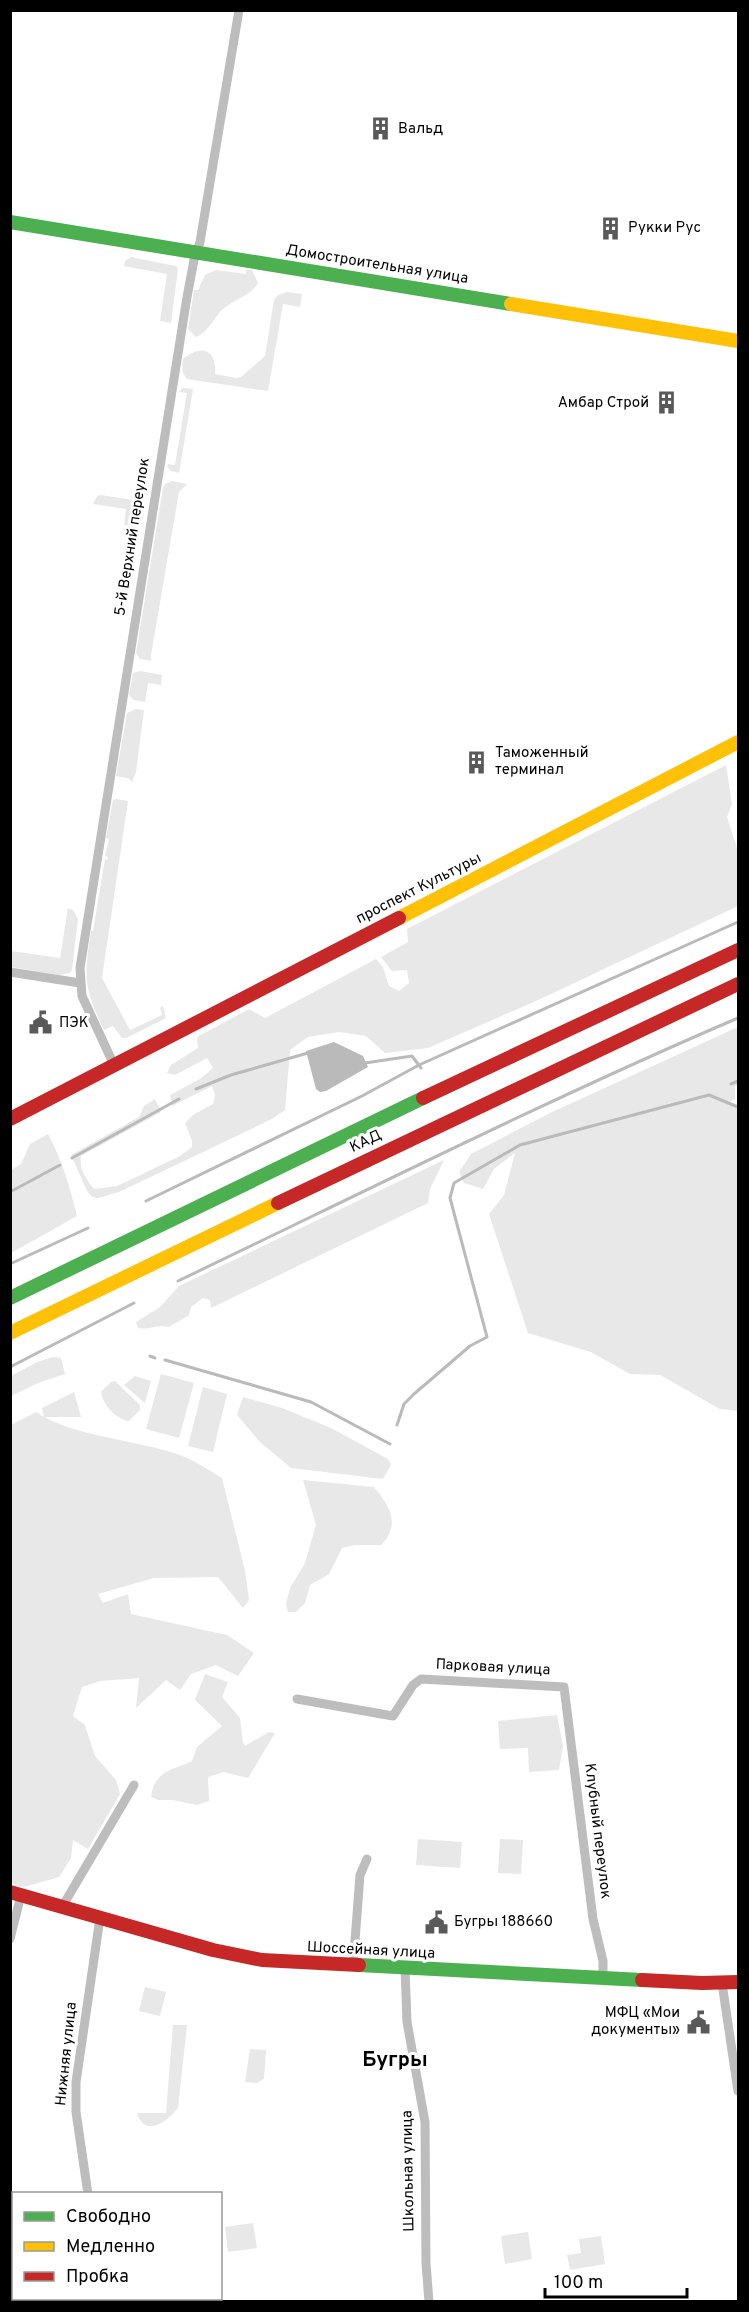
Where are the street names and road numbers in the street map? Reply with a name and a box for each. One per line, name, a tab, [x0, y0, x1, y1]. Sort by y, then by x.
street label: Домостроительная улица	[284, 241, 470, 289]
street label: 5-й Верхний переулок	[111, 457, 155, 617]
street label: проспект Культуры	[353, 849, 485, 929]
street label: КАД	[347, 1126, 385, 1158]
street label: Парковая улица	[435, 1656, 551, 1680]
street label: Клубный переулок	[579, 1762, 615, 1900]
street label: Шоссейная улица	[306, 1938, 436, 1964]
street label: Нижняя улица	[52, 2001, 82, 2107]
street label: Школьная улица	[398, 2110, 420, 2232]

